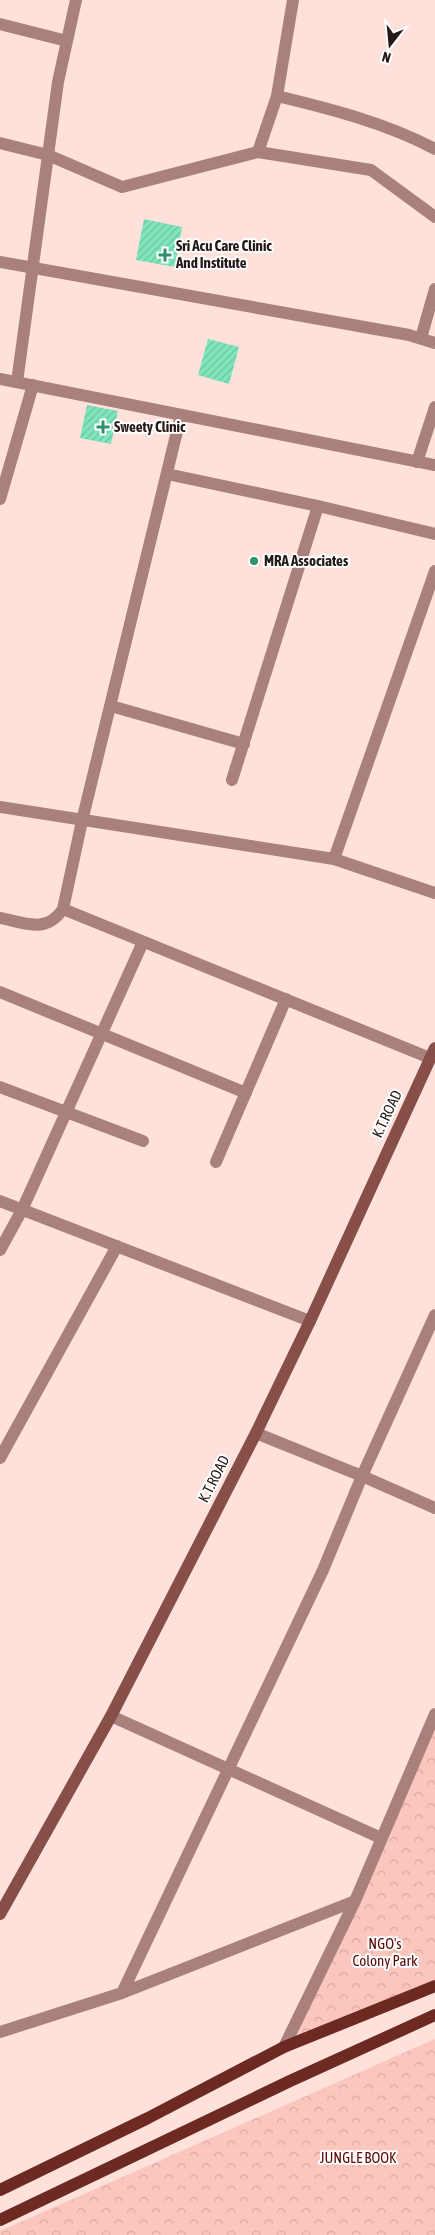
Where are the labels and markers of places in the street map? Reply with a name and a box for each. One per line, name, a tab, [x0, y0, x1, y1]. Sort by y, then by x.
place label: Sri Acu Care Clinic And Institute	[175, 237, 272, 271]
marker: Sri Acu Care Clinic And Institute	[158, 248, 172, 262]
place label: Sweety Clinic	[114, 418, 186, 435]
marker: Sweety Clinic	[96, 420, 110, 434]
place label: MRA Associates	[264, 552, 349, 569]
marker: MRA Associates	[248, 555, 260, 567]

